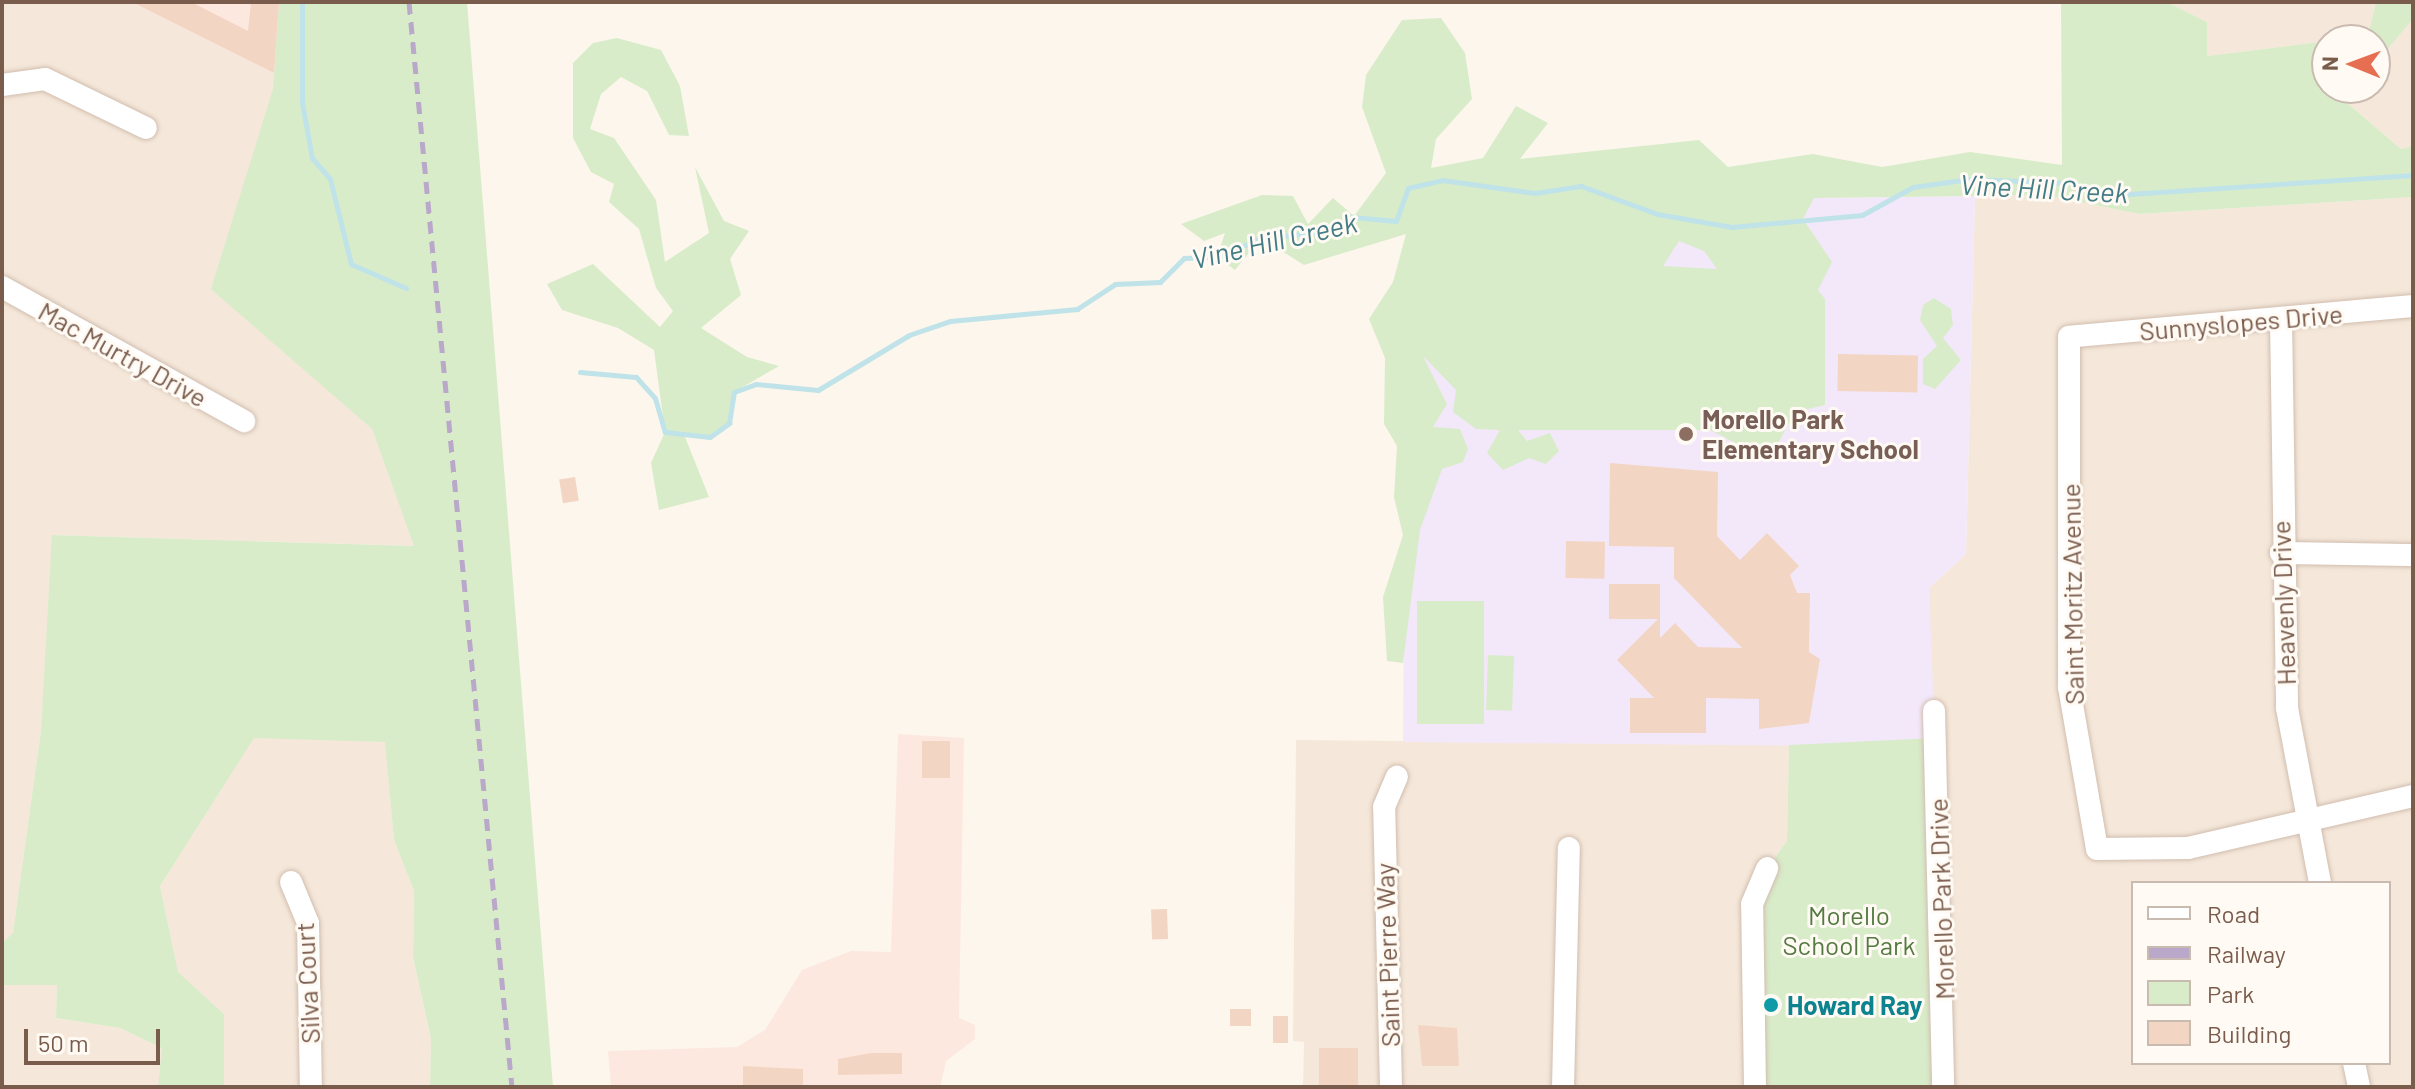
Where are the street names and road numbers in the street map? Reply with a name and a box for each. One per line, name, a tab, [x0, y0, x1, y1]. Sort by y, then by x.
street label: Mac Murtry Drive	[33, 295, 213, 413]
street label: Sunnyslopes Drive	[2138, 298, 2344, 346]
street label: Saint Moritz Avenue	[2054, 483, 2090, 705]
street label: Heavenly Drive	[2265, 520, 2301, 686]
street label: Morello Park Drive	[1922, 798, 1960, 1000]
street label: Saint Pierre Way	[1368, 862, 1406, 1048]
street label: Silva Court	[288, 922, 326, 1044]

